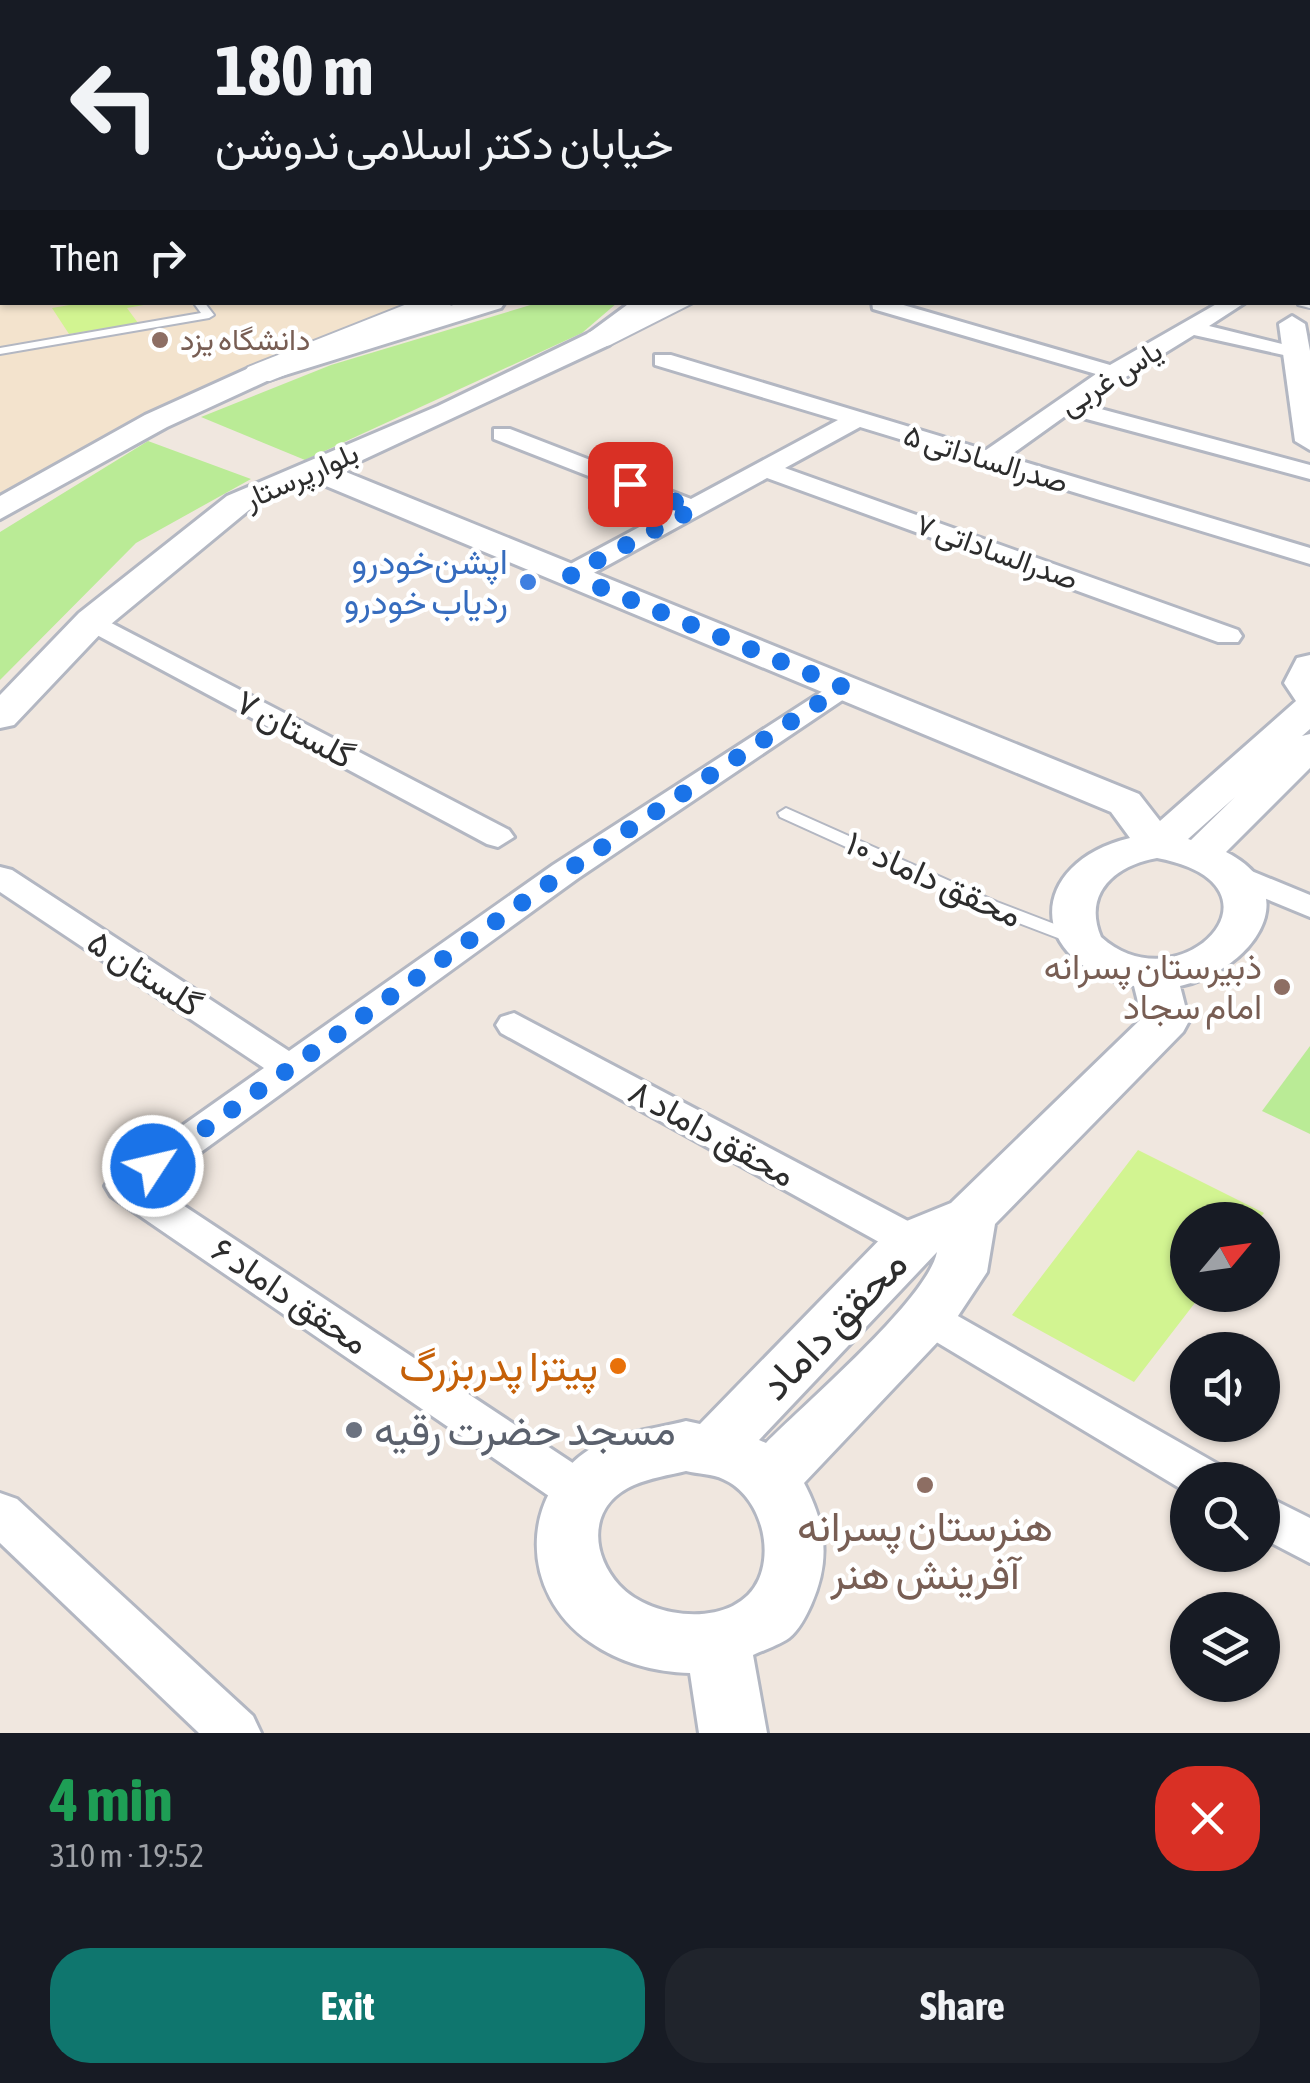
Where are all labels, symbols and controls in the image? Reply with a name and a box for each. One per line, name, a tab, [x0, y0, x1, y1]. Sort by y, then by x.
text: 180 m	[215, 30, 374, 110]
icon: left	[50, 40, 180, 170]
text: خيابان دکتر اسلامی ندوشن	[215, 117, 674, 169]
icon: right	[140, 230, 195, 285]
text: Then	[50, 236, 120, 279]
place label: دانشگاه یزد	[180, 322, 310, 358]
marker: دانشگاه یزد	[149, 329, 171, 351]
street label: یاس غربی	[1053, 332, 1169, 424]
street label: صدرالساداتی ۵	[900, 417, 1072, 501]
street label: بلوارپرستار	[237, 435, 365, 519]
pin	[588, 442, 673, 527]
icon: arrive	[603, 457, 658, 512]
street label: صدرالساداتی ۷	[911, 506, 1083, 598]
place label: اپشن‌خودرو ردیاب خودرو	[344, 541, 508, 624]
marker: اپشن‌خودرو ردیاب خودرو	[517, 571, 539, 593]
street label: گلستان ۷	[229, 680, 361, 777]
street label: محقق داماد ۱۰	[840, 822, 1028, 936]
street label: گلستان ۵	[80, 921, 210, 1025]
place label: ذبیرستان پسرانه امام سجاد	[1044, 946, 1262, 1030]
marker: ذبیرستان پسرانه امام سجاد	[1271, 976, 1293, 998]
street label: محقق داماد ۸	[621, 1070, 803, 1196]
position arrow	[101, 1114, 205, 1218]
north arrow	[1170, 1202, 1280, 1312]
map controls	[1170, 1202, 1280, 1702]
street label: محقق داماد ۶	[204, 1228, 376, 1364]
street label: محقق داماد	[750, 1239, 918, 1410]
button: sound	[1170, 1332, 1280, 1442]
place label: پیتزا پدربزرگ	[399, 1342, 598, 1395]
marker: پیتزا پدربزرگ	[607, 1355, 629, 1377]
place label: مسجد حضرت رقیه	[374, 1406, 676, 1457]
marker: مسجد حضرت رقیه	[343, 1419, 365, 1441]
button: search	[1170, 1462, 1280, 1572]
marker: هنرستان پسرانه آفرینش هنر	[914, 1474, 936, 1496]
place label: هنرستان پسرانه آفرینش هنر	[797, 1502, 1053, 1601]
button: layers	[1170, 1592, 1280, 1702]
text: 4 min	[50, 1765, 173, 1834]
button: close	[1155, 1766, 1260, 1871]
text: 310 m · 19:52	[50, 1837, 204, 1874]
button: Exit	[50, 1948, 645, 2063]
button: Share	[665, 1948, 1260, 2063]

